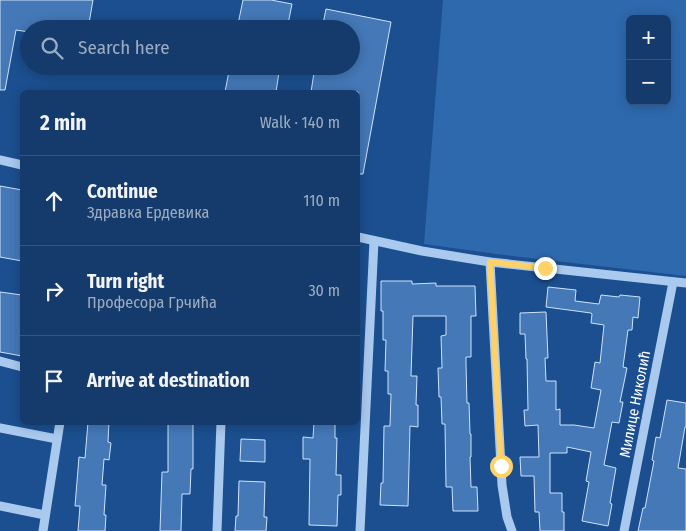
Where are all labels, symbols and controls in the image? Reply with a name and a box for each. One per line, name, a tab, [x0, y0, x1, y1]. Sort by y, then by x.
map controls	[626, 15, 671, 105]
button: +	[626, 15, 671, 60]
search box	[20, 20, 360, 75]
icon: search	[38, 34, 66, 62]
text: Search here	[78, 36, 170, 59]
button: −	[626, 60, 671, 105]
text: 2 min	[40, 110, 87, 136]
text: Walk · 140 m	[260, 113, 340, 132]
text: Continue	[87, 180, 158, 203]
icon: ahead	[40, 187, 68, 215]
text: 110 m	[303, 191, 340, 210]
text: Здравка Ердевика	[87, 203, 209, 222]
route end	[534, 257, 557, 280]
text: Turn right	[87, 270, 164, 293]
icon: right	[40, 277, 68, 305]
text: 30 m	[308, 281, 340, 300]
text: Професора Грчића	[87, 293, 217, 312]
street label: Милице Николић	[616, 349, 654, 459]
icon: arrive	[40, 367, 68, 395]
text: Arrive at destination	[87, 369, 250, 392]
route start	[490, 455, 513, 478]

